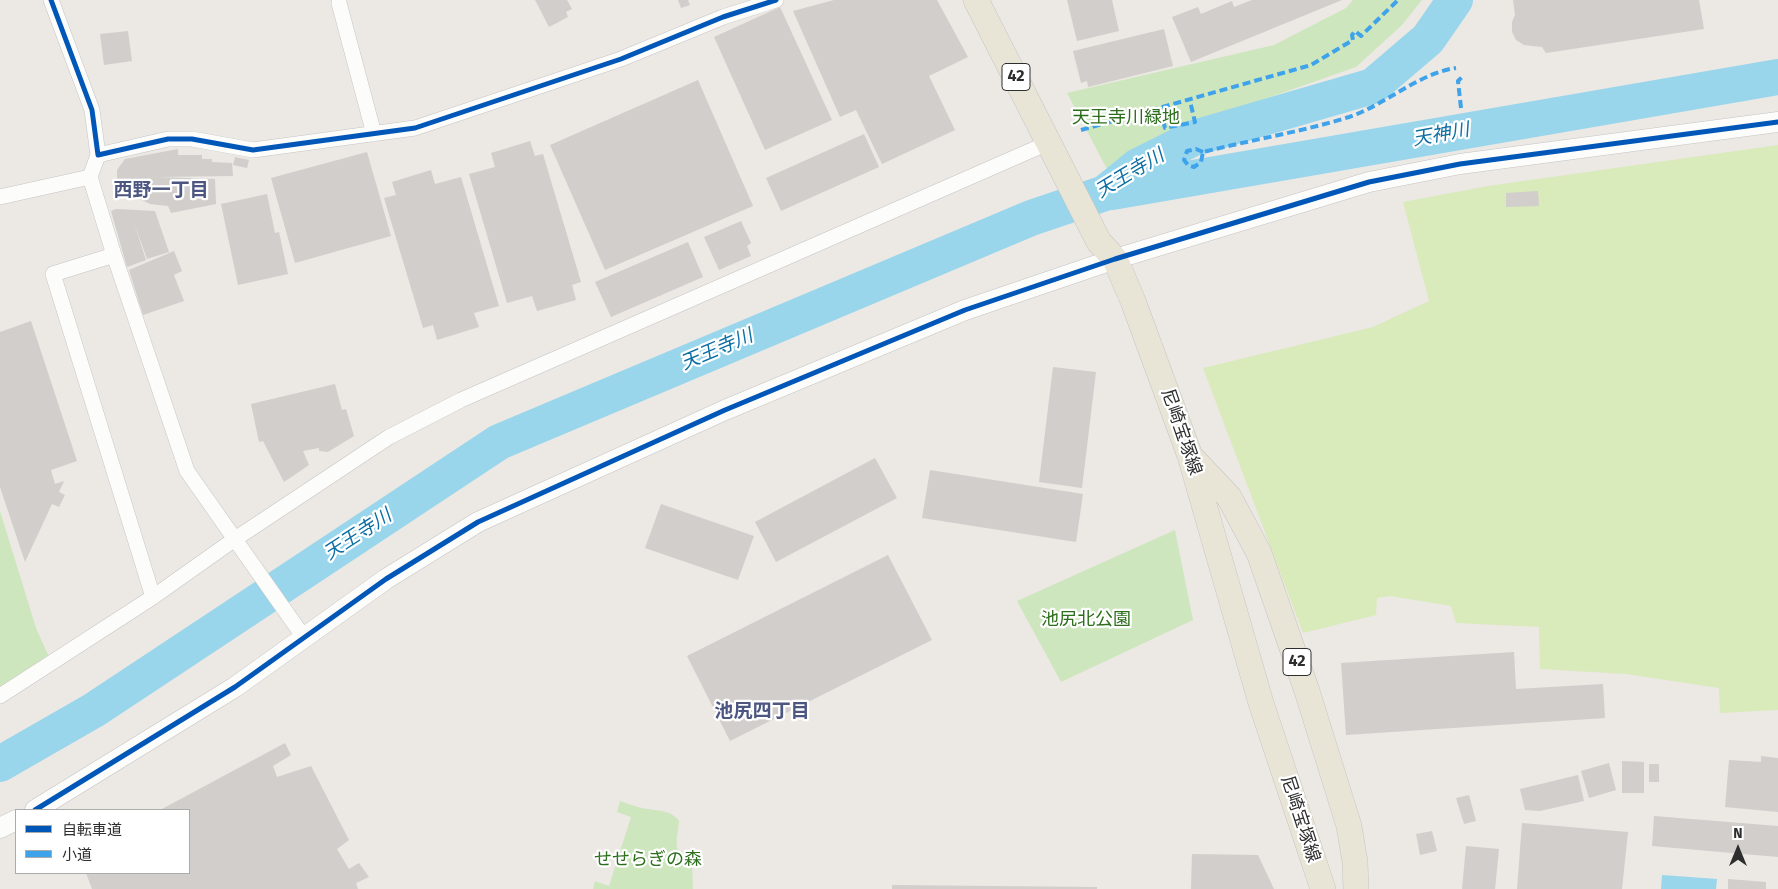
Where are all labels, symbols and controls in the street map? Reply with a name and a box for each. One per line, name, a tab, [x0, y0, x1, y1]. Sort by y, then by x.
road number: 42	[1002, 64, 1030, 90]
park label: 天王寺川緑地	[1072, 107, 1180, 129]
water label: 天神川	[1411, 119, 1471, 151]
water label: 天王寺川	[1092, 145, 1168, 203]
district label: 西野一丁目	[114, 180, 208, 202]
water label: 天王寺川	[678, 325, 756, 375]
street label: 尼崎宝塚線	[1156, 386, 1206, 478]
water label: 天王寺川	[320, 505, 396, 565]
park label: 池尻北公園	[1041, 609, 1131, 631]
road number: 42	[1283, 649, 1311, 676]
district label: 池尻四丁目	[715, 701, 809, 723]
street label: 尼崎宝塚線	[1276, 773, 1324, 865]
legend	[15, 809, 190, 874]
text: 自転車道	[62, 821, 122, 839]
north arrow	[1713, 824, 1763, 874]
text: N	[1733, 825, 1743, 842]
text: 小道	[62, 846, 92, 864]
park label: せせらぎの森	[594, 849, 702, 871]

